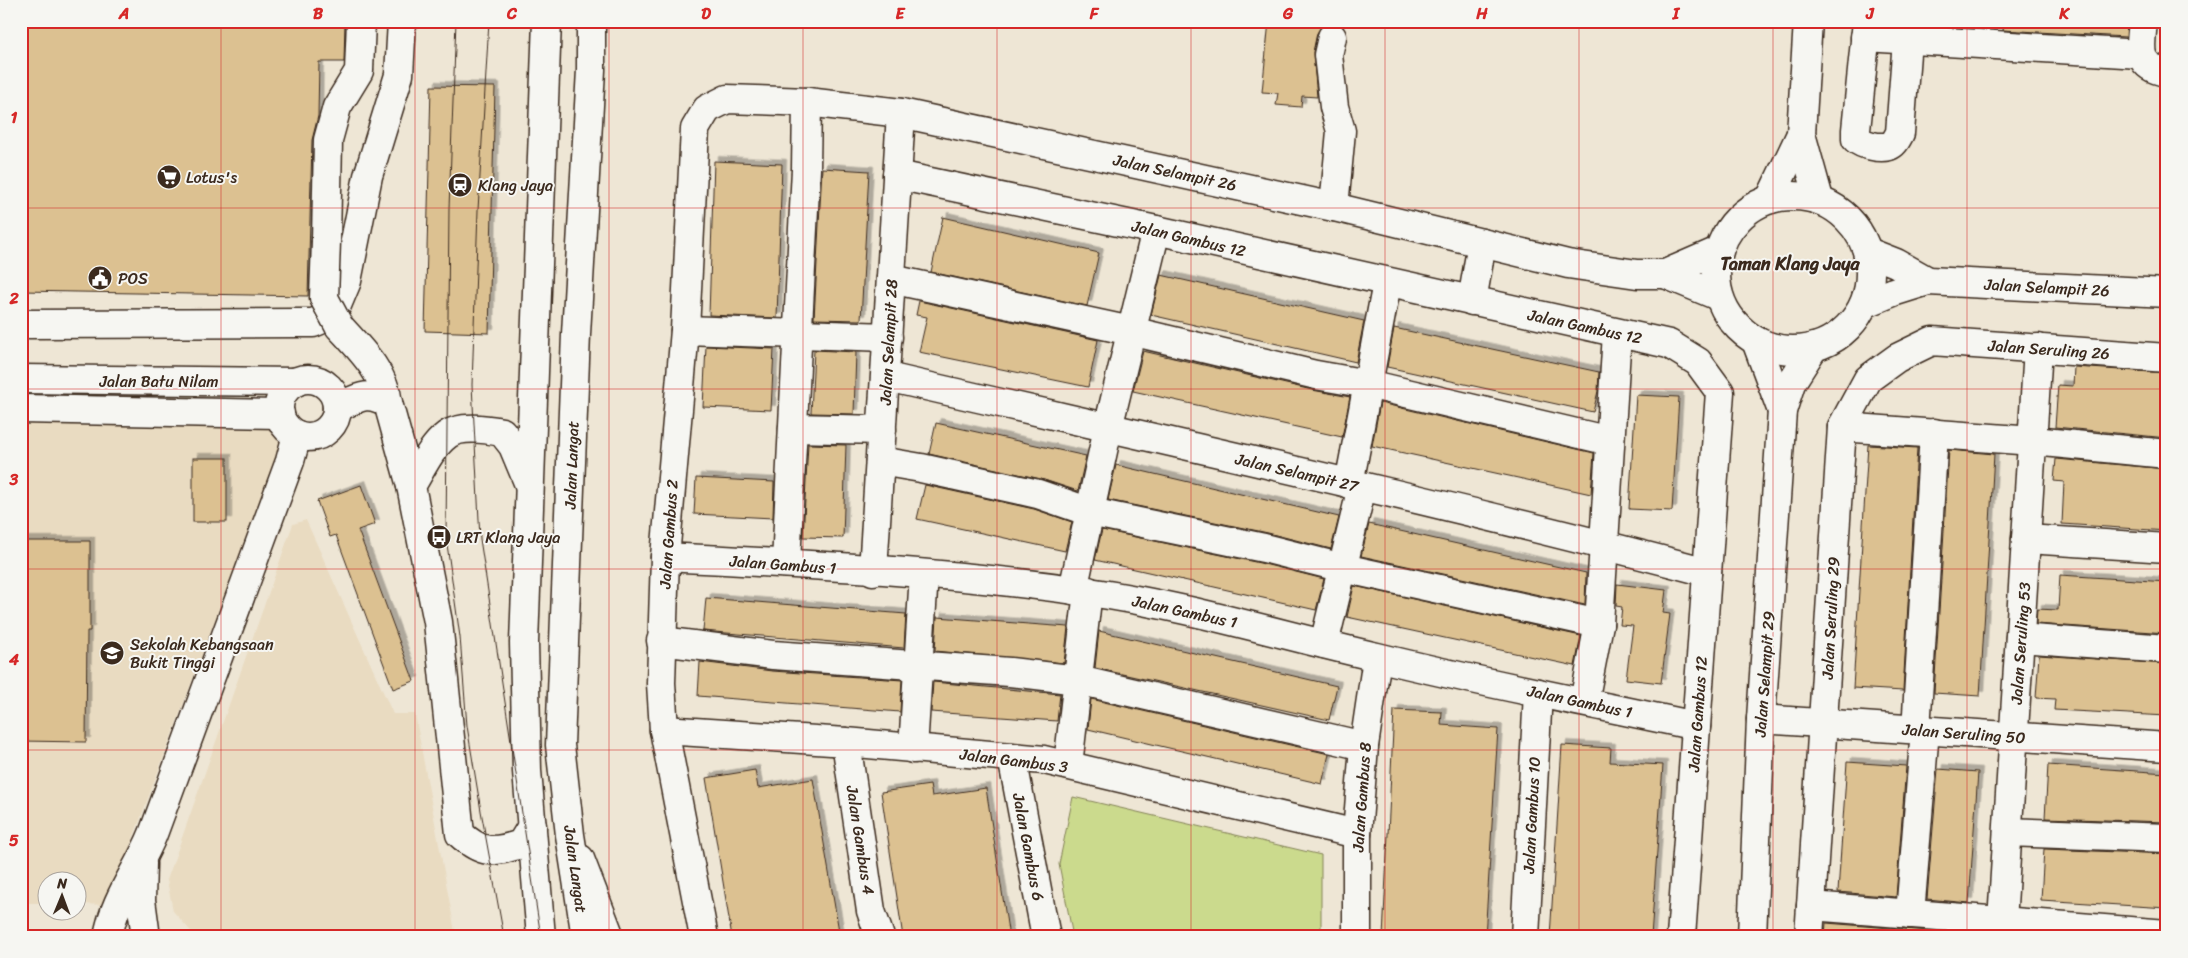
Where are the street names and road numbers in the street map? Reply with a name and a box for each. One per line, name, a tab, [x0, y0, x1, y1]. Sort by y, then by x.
street label: Jalan Selampit 26	[1110, 145, 1239, 200]
street label: Jalan Gambus 12	[1128, 211, 1249, 266]
street label: Jalan Selampit 26	[1983, 270, 2110, 305]
street label: Jalan Selampit 28	[871, 278, 906, 407]
street label: Jalan Gambus 12	[1524, 300, 1645, 353]
street label: Jalan Seruling 26	[1986, 331, 2111, 368]
street label: Jalan Batu Nilam	[99, 367, 218, 396]
street label: Jalan Langat	[555, 420, 588, 511]
street label: Jalan Selampit 27	[1232, 444, 1362, 501]
street label: Jalan Gambus 2	[650, 479, 687, 591]
street label: Jalan Gambus 1	[728, 546, 837, 583]
street label: Jalan Seruling 29	[1813, 556, 1848, 681]
street label: Jalan Seruling 53	[2002, 581, 2039, 706]
street label: Jalan Gambus 1	[1129, 586, 1240, 637]
street label: Jalan Selampit 29	[1746, 610, 1783, 739]
street label: Jalan Gambus 12	[1679, 655, 1716, 774]
street label: Jalan Gambus 1	[1524, 676, 1635, 727]
street label: Jalan Seruling 50	[1900, 715, 2027, 752]
street label: Jalan Gambus 3	[957, 739, 1070, 782]
street label: Jalan Gambus 8	[1343, 741, 1380, 854]
street label: Jalan Gambus 10	[1514, 756, 1549, 875]
street label: Jalan Gambus 4	[837, 782, 883, 897]
street label: Jalan Gambus 6	[1004, 790, 1053, 903]
street label: Jalan Langat	[555, 822, 596, 915]

